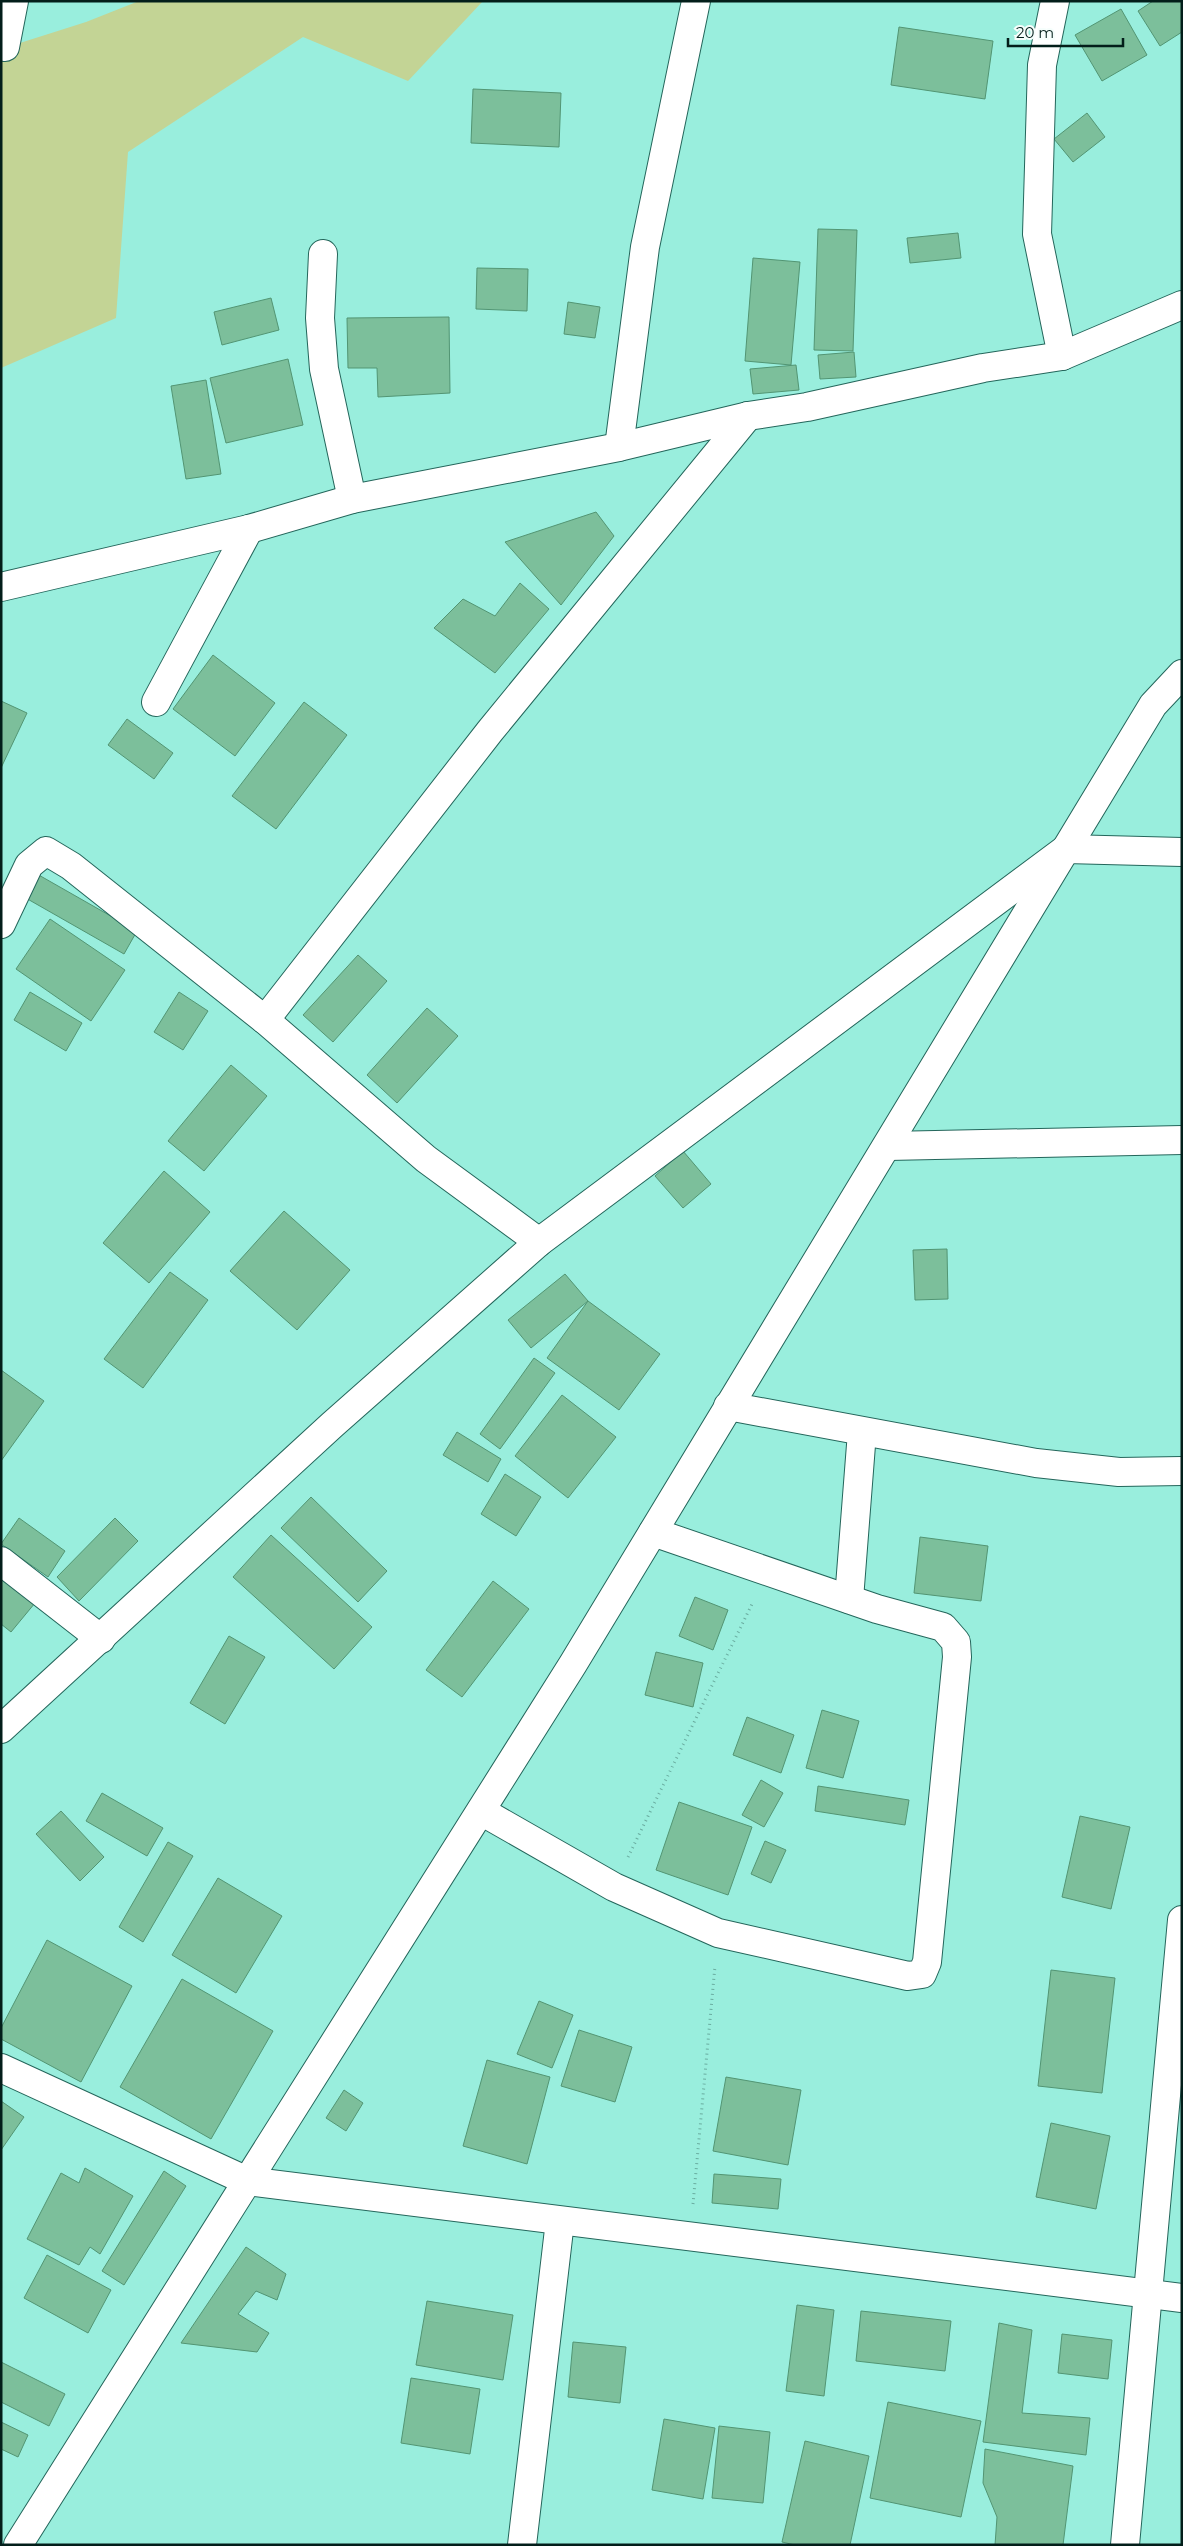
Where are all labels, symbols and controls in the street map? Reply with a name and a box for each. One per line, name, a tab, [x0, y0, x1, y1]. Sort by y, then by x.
scale bar	[1008, 15, 1123, 47]
text: 20 m	[1016, 23, 1054, 42]

